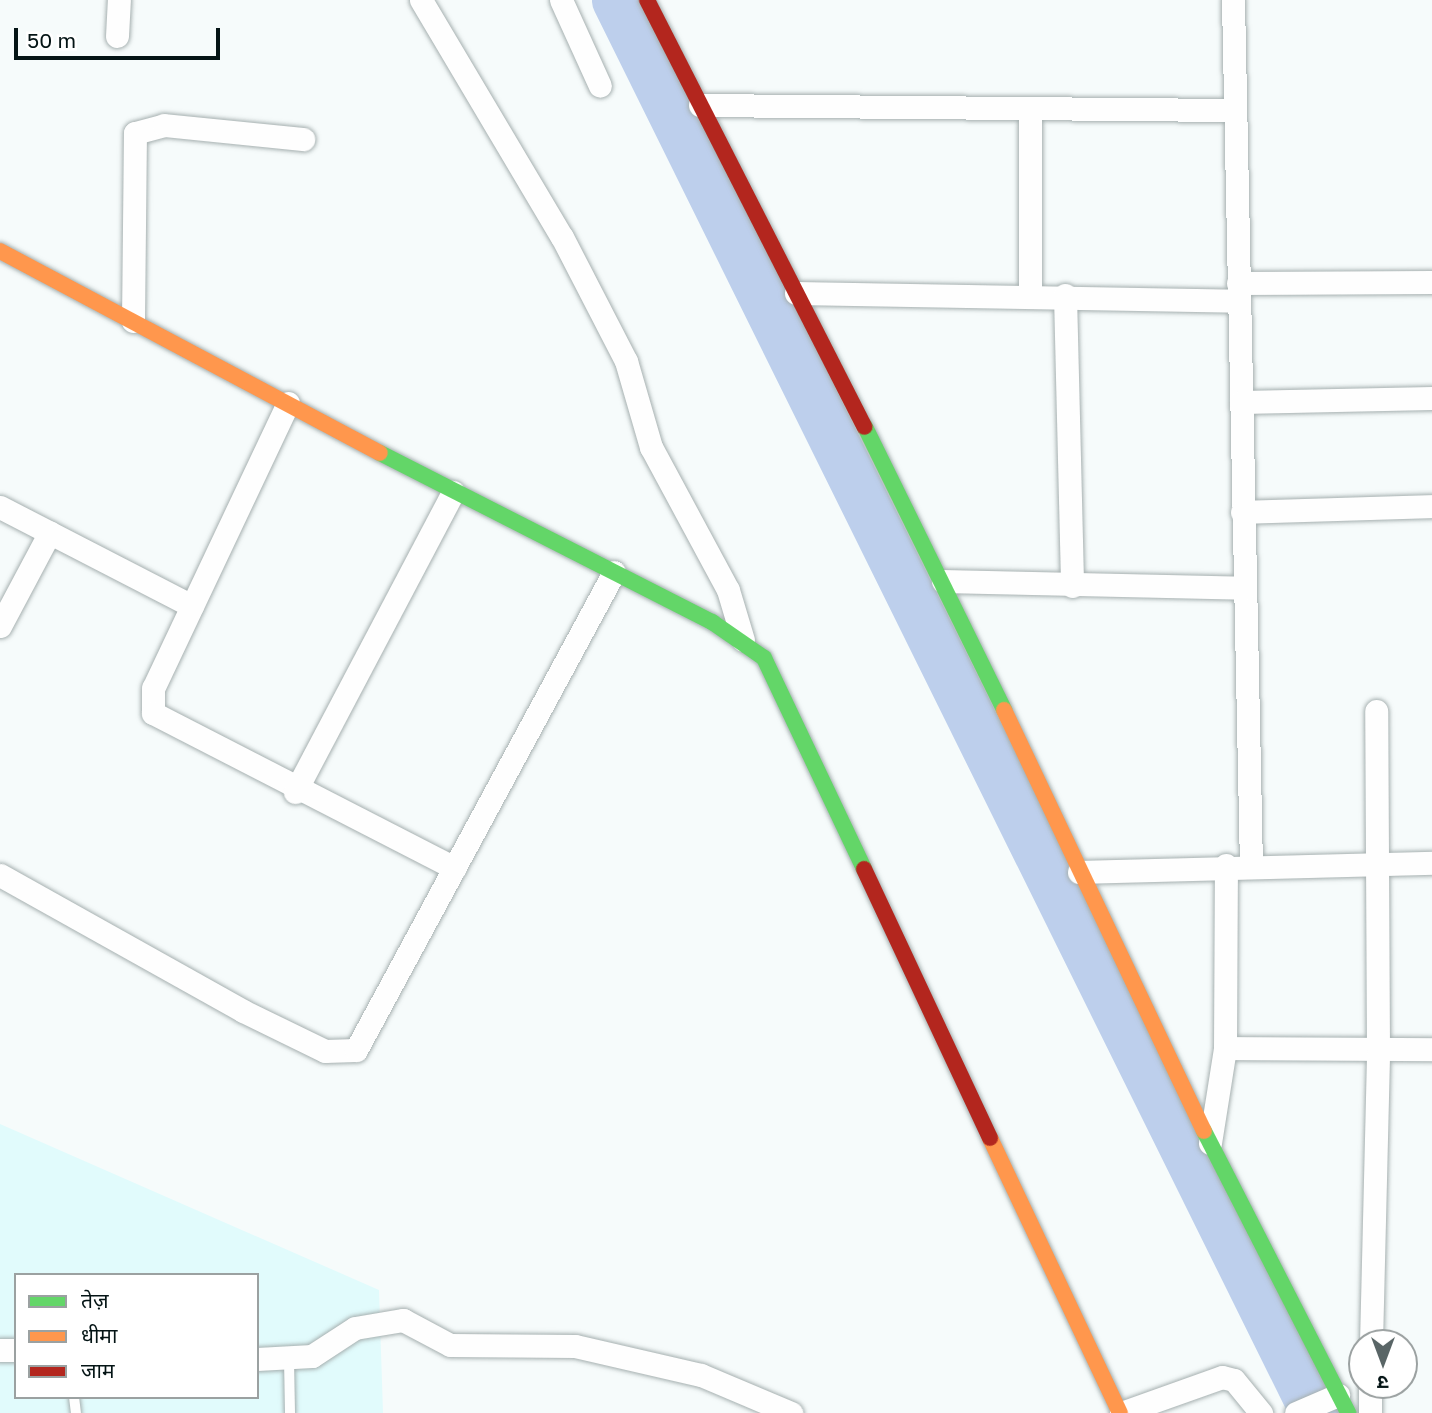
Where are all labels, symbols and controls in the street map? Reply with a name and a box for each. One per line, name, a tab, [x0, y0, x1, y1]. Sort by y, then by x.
scale bar	[18, 14, 224, 58]
text: 50 m	[27, 27, 76, 53]
legend	[14, 1273, 259, 1399]
text: तेज़	[81, 1287, 109, 1313]
text: धीमा	[81, 1322, 117, 1348]
north arrow	[1348, 1329, 1418, 1399]
text: जाम	[81, 1357, 115, 1383]
text: उ	[1377, 1372, 1389, 1395]

